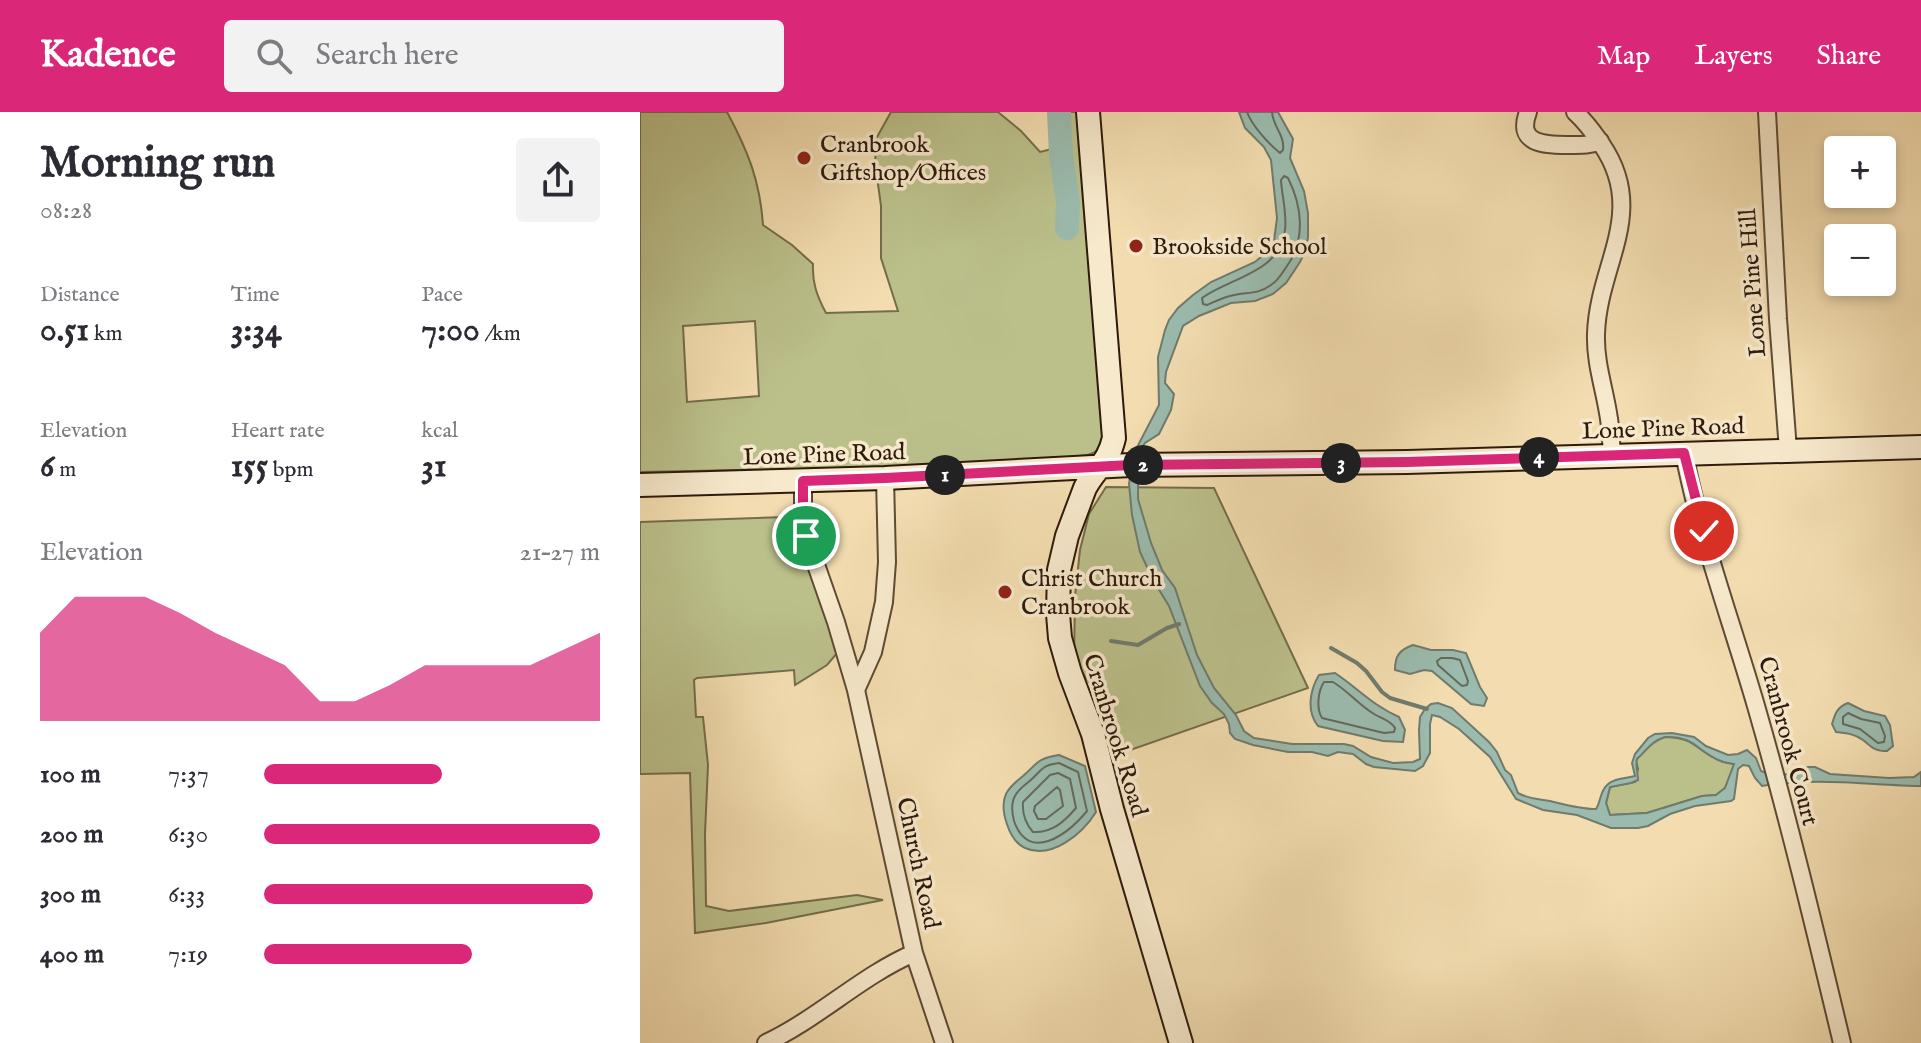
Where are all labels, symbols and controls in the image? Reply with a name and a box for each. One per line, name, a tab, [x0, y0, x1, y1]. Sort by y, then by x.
search box	[224, 20, 784, 92]
text: Kadence	[40, 32, 176, 80]
icon: search	[252, 34, 296, 78]
text: Search here	[316, 37, 459, 75]
text: Map	[1597, 39, 1650, 74]
text: Layers	[1694, 39, 1773, 74]
text: Share	[1817, 39, 1881, 74]
place label: Cranbrook Giftshop/Offices	[820, 130, 986, 189]
text: Morning run	[40, 136, 275, 192]
map controls	[1824, 136, 1896, 296]
button: +	[1824, 136, 1896, 208]
button: share	[516, 138, 600, 222]
marker: Cranbrook Giftshop/Offices	[795, 149, 813, 167]
text: 08:28	[40, 194, 92, 227]
street label: Lone Pine Hill	[1733, 207, 1774, 358]
button: −	[1824, 224, 1896, 296]
place label: Brookside School	[1152, 232, 1327, 263]
marker: Brookside School	[1127, 237, 1145, 255]
text: Distance	[40, 281, 120, 309]
text: Time	[231, 281, 280, 309]
text: Pace	[421, 281, 463, 309]
text: 0.51	[40, 309, 89, 352]
text: 3:34	[231, 309, 282, 352]
text: 7:00	[421, 309, 480, 352]
text: km	[89, 320, 123, 348]
text: /km	[480, 320, 521, 348]
street label: Lone Pine Road	[1581, 411, 1745, 448]
text: Elevation	[40, 417, 127, 445]
text: Heart rate	[231, 417, 325, 445]
text: kcal	[421, 417, 458, 445]
street label: Lone Pine Road	[742, 437, 906, 474]
pin: 4	[1519, 437, 1559, 477]
pin: 3	[1321, 443, 1361, 483]
text: 4	[1534, 443, 1544, 471]
text: 6	[40, 445, 54, 488]
text: 155	[231, 445, 268, 488]
text: 31	[421, 445, 447, 488]
pin: 2	[1123, 445, 1163, 485]
text: 3	[1337, 449, 1345, 477]
text: 2	[1138, 451, 1148, 479]
pin: 1	[925, 455, 965, 495]
text: m	[54, 456, 76, 484]
text: bpm	[268, 456, 313, 484]
text: 1	[941, 461, 949, 489]
pin	[1670, 497, 1738, 565]
pin	[772, 502, 840, 570]
icon: check	[1682, 509, 1726, 553]
icon: arrive	[784, 514, 828, 558]
text: Elevation	[40, 536, 143, 569]
text: 21–27 m	[520, 536, 600, 569]
place label: Christ Church Cranbrook	[1021, 564, 1162, 623]
marker: Christ Church Cranbrook	[996, 583, 1014, 601]
street label: Cranbrook Road	[1075, 650, 1154, 821]
street label: Cranbrook Court	[1750, 653, 1825, 829]
text: 100 m	[40, 758, 101, 791]
text: 7:37	[168, 758, 209, 791]
street label: Church Road	[888, 795, 947, 932]
text: 200 m	[40, 818, 104, 851]
text: 6:30	[168, 818, 208, 851]
text: 300 m	[40, 878, 101, 911]
text: 6:33	[168, 878, 205, 911]
text: 400 m	[40, 938, 104, 971]
text: 7:19	[168, 938, 208, 971]

